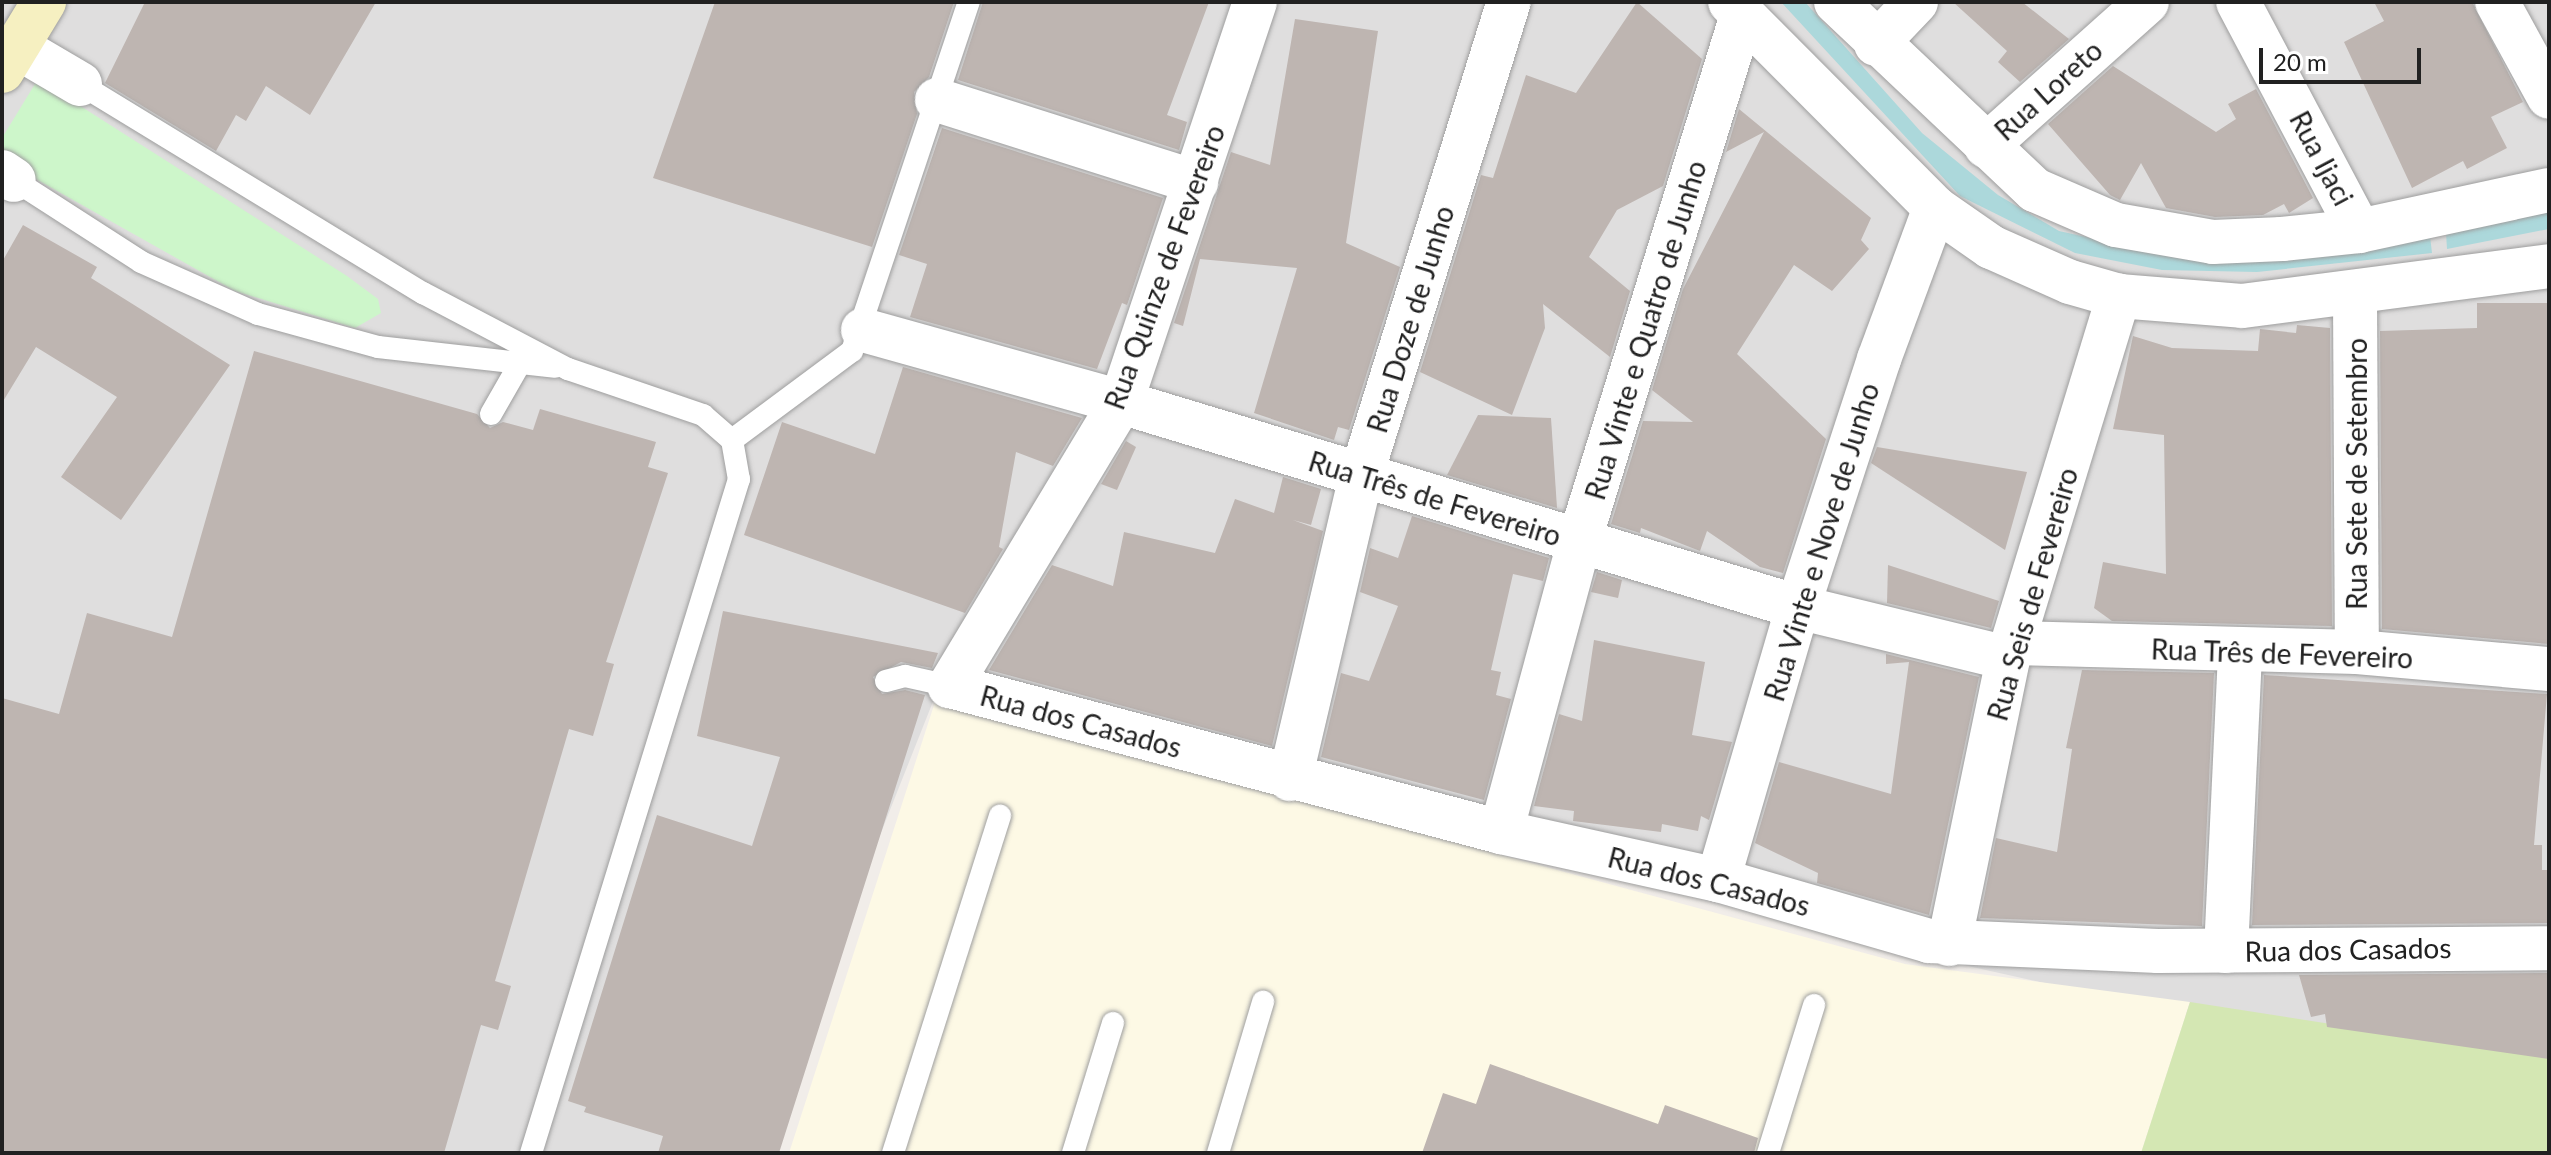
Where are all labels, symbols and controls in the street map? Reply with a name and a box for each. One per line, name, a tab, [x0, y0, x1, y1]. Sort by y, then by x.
scale bar	[2263, 32, 2425, 82]
street label: Rua Loreto	[1987, 33, 2109, 147]
text: 20 m	[2273, 47, 2327, 76]
street label: Rua Ijaci	[2283, 105, 2361, 211]
street label: Rua Quinze de Fevereiro	[1097, 120, 1231, 414]
street label: Rua Vinte e Quatro de Junho	[1577, 155, 1713, 505]
street label: Rua Doze de Junho	[1359, 201, 1461, 437]
street label: Rua Sete de Setembro	[2339, 338, 2373, 610]
street label: Rua Vinte e Nove de Junho	[1756, 378, 1886, 706]
street label: Rua Três de Fevereiro	[1304, 443, 1566, 553]
street label: Rua Seis de Fevereiro	[1980, 464, 2084, 724]
street label: Rua Três de Fevereiro	[2150, 632, 2414, 674]
street label: Rua dos Casados	[977, 678, 1185, 764]
street label: Rua dos Casados	[1605, 840, 1813, 922]
street label: Rua dos Casados	[2244, 930, 2452, 968]

